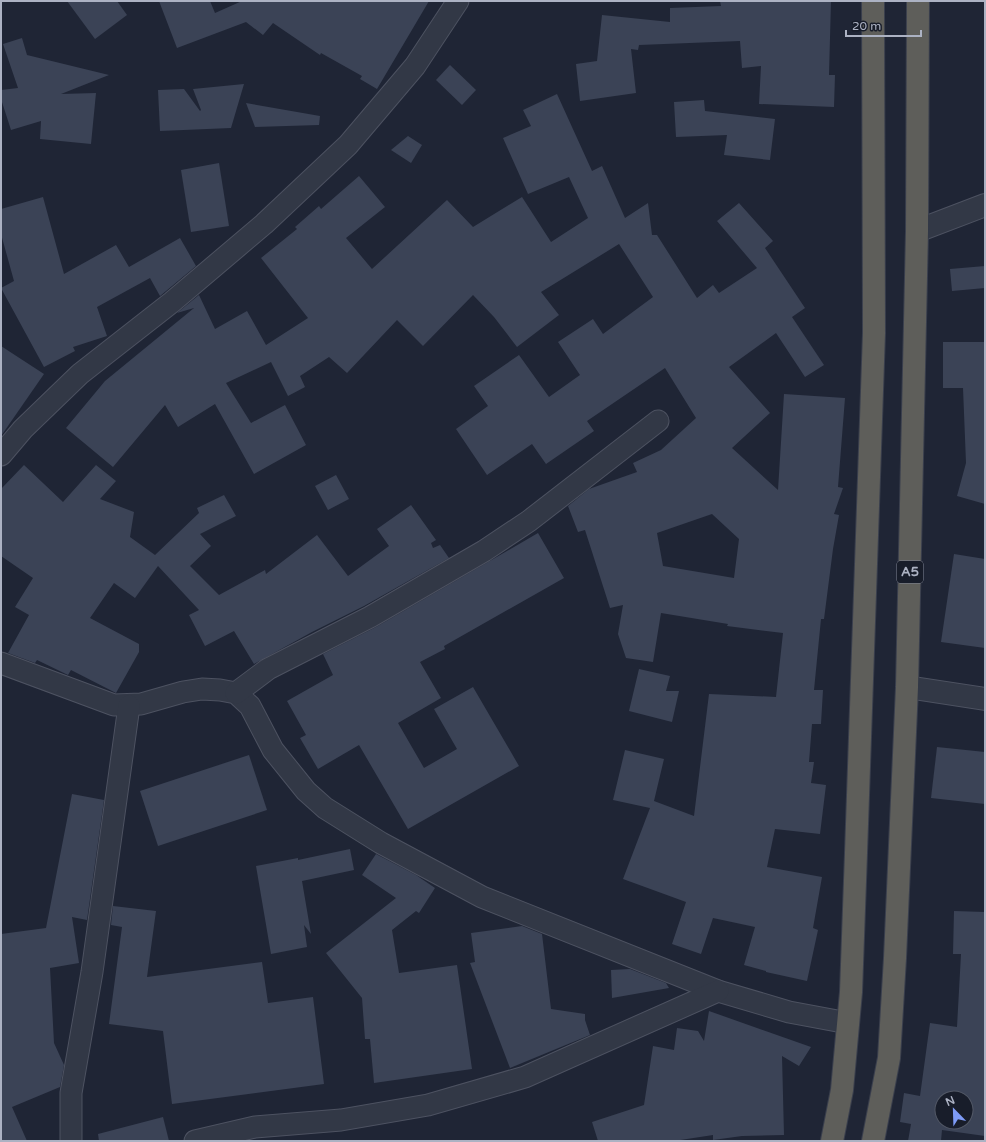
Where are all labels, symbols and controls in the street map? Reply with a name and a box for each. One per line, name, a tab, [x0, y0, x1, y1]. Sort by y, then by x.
scale bar	[846, 12, 921, 38]
text: 20 m	[852, 19, 881, 33]
road number: A5	[897, 561, 923, 583]
north arrow	[934, 1090, 974, 1130]
text: N	[944, 1094, 957, 1109]

